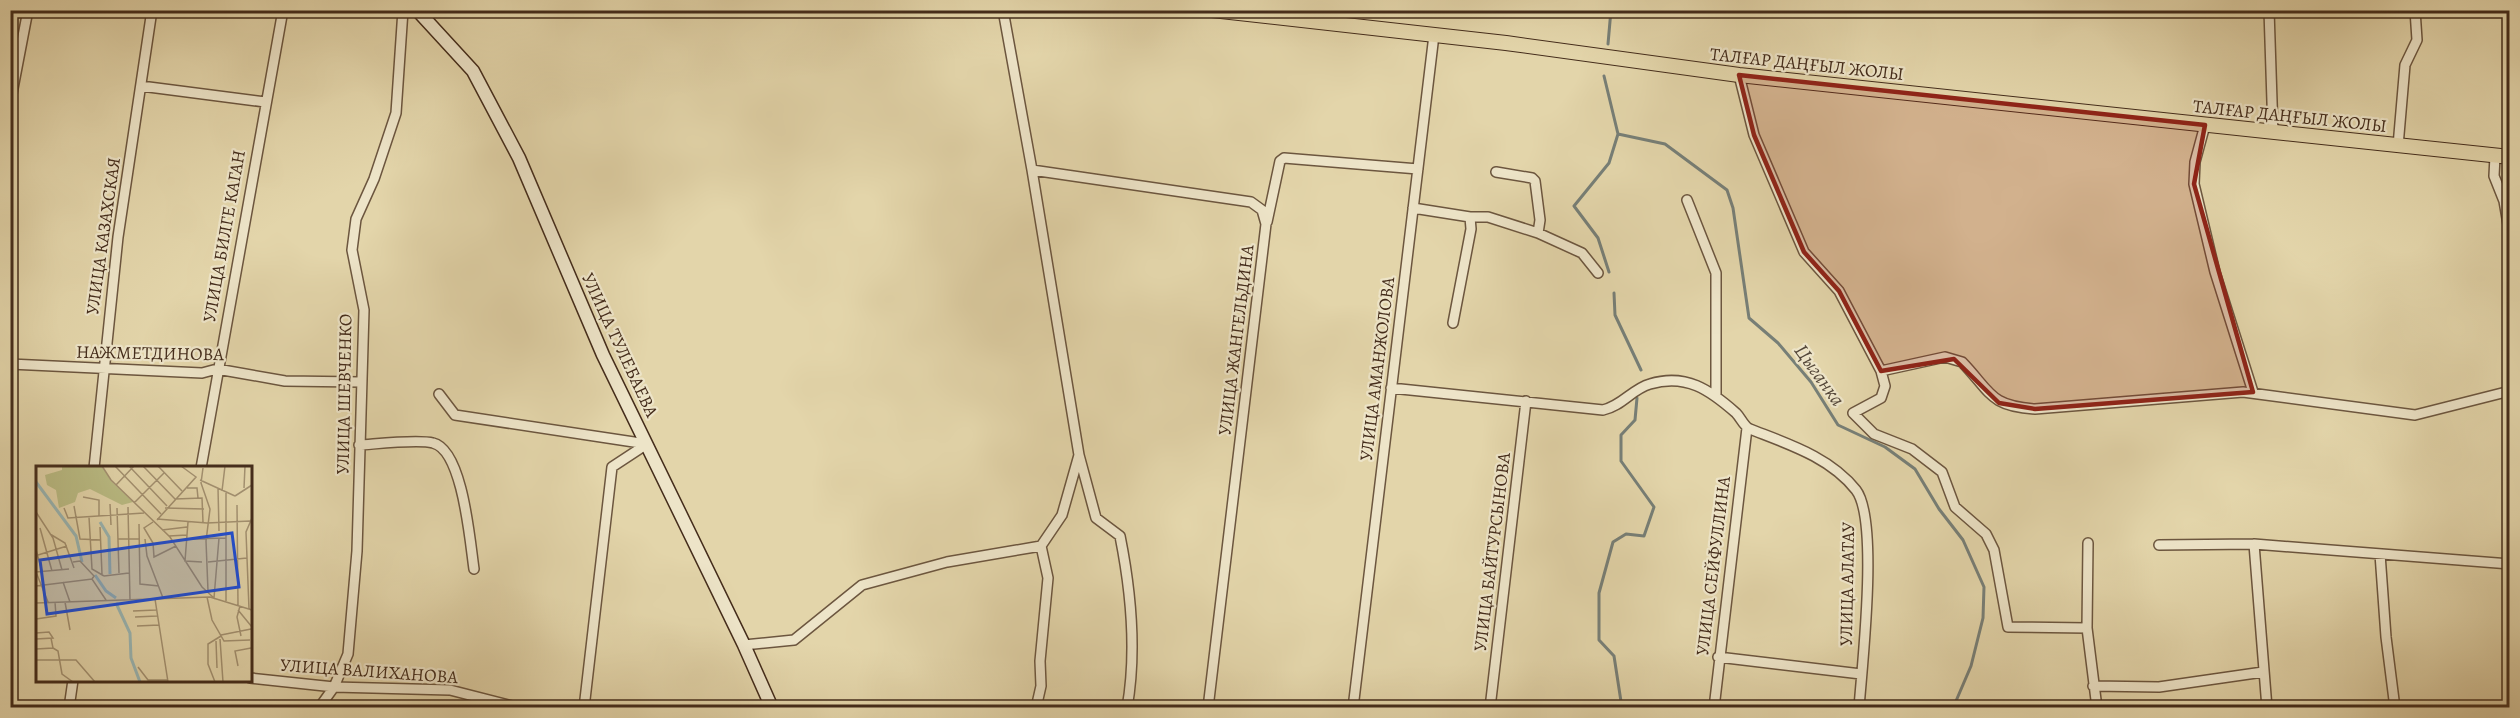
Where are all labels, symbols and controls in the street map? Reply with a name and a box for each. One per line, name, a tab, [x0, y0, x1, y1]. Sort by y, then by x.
street label: ТАЛҒАР ДАҢҒЫЛ ЖОЛЫ	[1709, 42, 1905, 86]
street label: ТАЛҒАР ДАҢҒЫЛ ЖОЛЫ	[2192, 94, 2388, 138]
street label: УЛИЦА БИЛГЕ КАГАН	[197, 148, 251, 324]
street label: УЛИЦА КАЗАХСКАЯ	[80, 156, 126, 316]
street label: УЛИЦА ЖАНГЕЛЬДИНА	[1212, 243, 1260, 437]
street label: УЛИЦА ТУЛЕБАЕВА	[576, 269, 664, 422]
street label: УЛИЦА АМАНЖОЛОВА	[1354, 275, 1400, 462]
street label: УЛИЦА ШЕВЧЕНКО	[331, 313, 357, 475]
water label: Цыганка	[1788, 339, 1851, 412]
street label: НАЖМЕТДИНОВА	[76, 340, 225, 366]
street label: УЛИЦА БАЙТУРСЫНОВА	[1468, 451, 1516, 653]
inset map	[36, 466, 252, 682]
street label: УЛИЦА СЕЙФУЛЛИНА	[1690, 474, 1736, 657]
street label: УЛИЦА АЛАТАУ	[1834, 521, 1860, 646]
street label: УЛИЦА ВАЛИХАНОВА	[279, 653, 459, 689]

